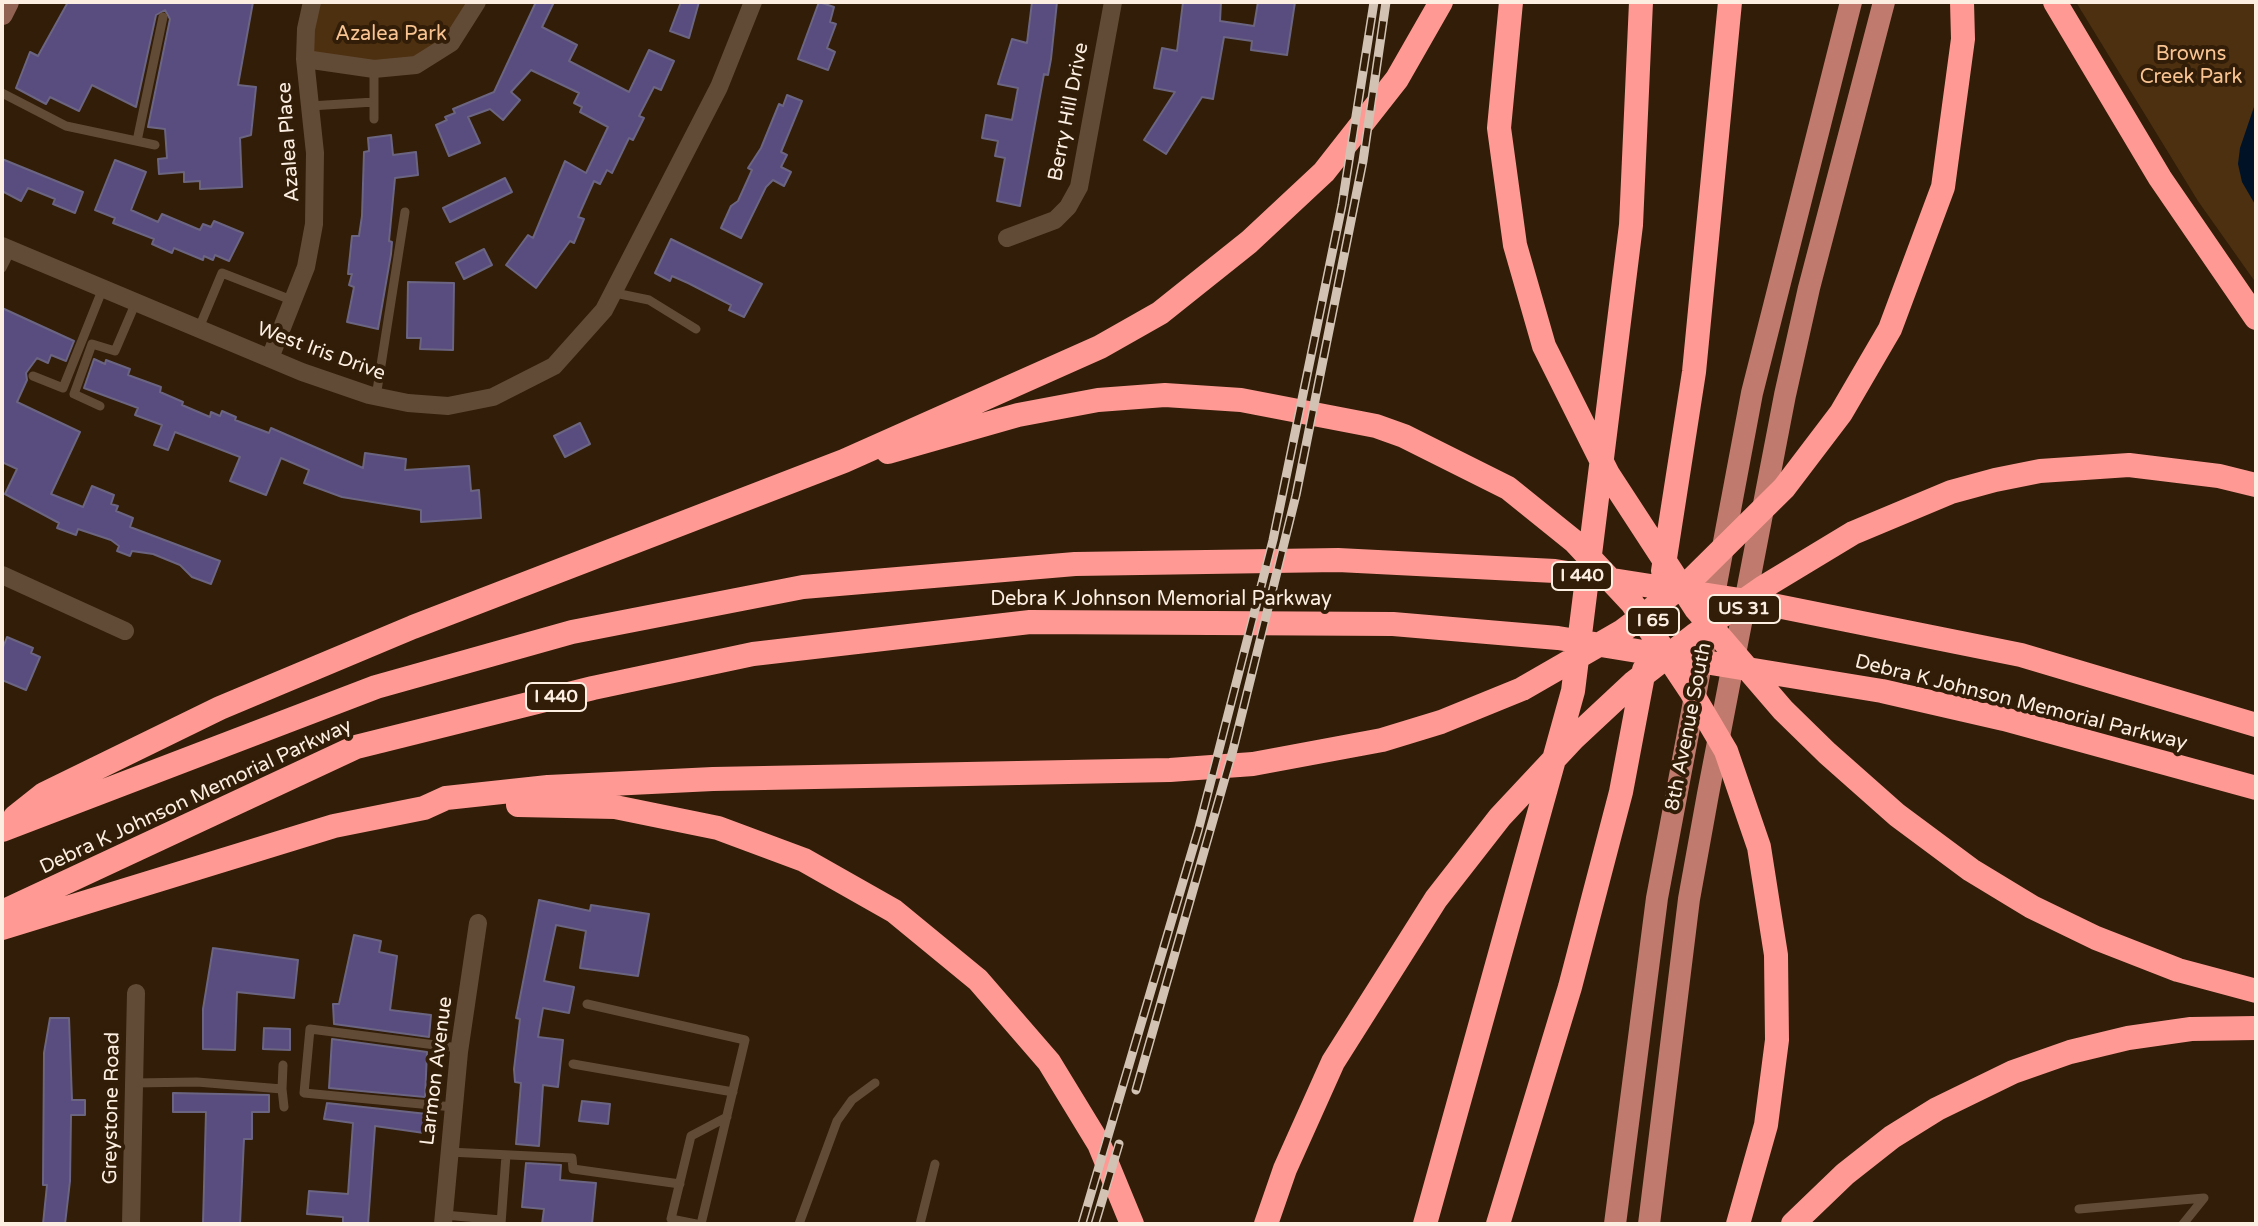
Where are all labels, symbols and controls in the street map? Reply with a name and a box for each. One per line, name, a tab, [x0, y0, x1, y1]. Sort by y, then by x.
park label: Azalea Park	[335, 23, 447, 47]
street label: Berry Hill Drive	[1044, 41, 1094, 183]
park label: Browns Creek Park	[2140, 43, 2242, 90]
street label: Azalea Place	[273, 81, 305, 203]
street label: West Iris Drive	[253, 318, 389, 386]
road number: I 440	[1552, 562, 1612, 590]
street label: Debra K Johnson Memorial Parkway	[990, 588, 1332, 612]
road number: US 31	[1708, 595, 1780, 623]
road number: I 65	[1627, 607, 1679, 635]
street label: 8th Avenue South	[1661, 641, 1717, 813]
street label: Debra K Johnson Memorial Parkway	[1852, 650, 2190, 756]
road number: I 440	[526, 683, 586, 711]
street label: Debra K Johnson Memorial Parkway	[36, 714, 356, 880]
street label: Larmon Avenue	[416, 995, 458, 1147]
street label: Greystone Road	[99, 1032, 125, 1184]

